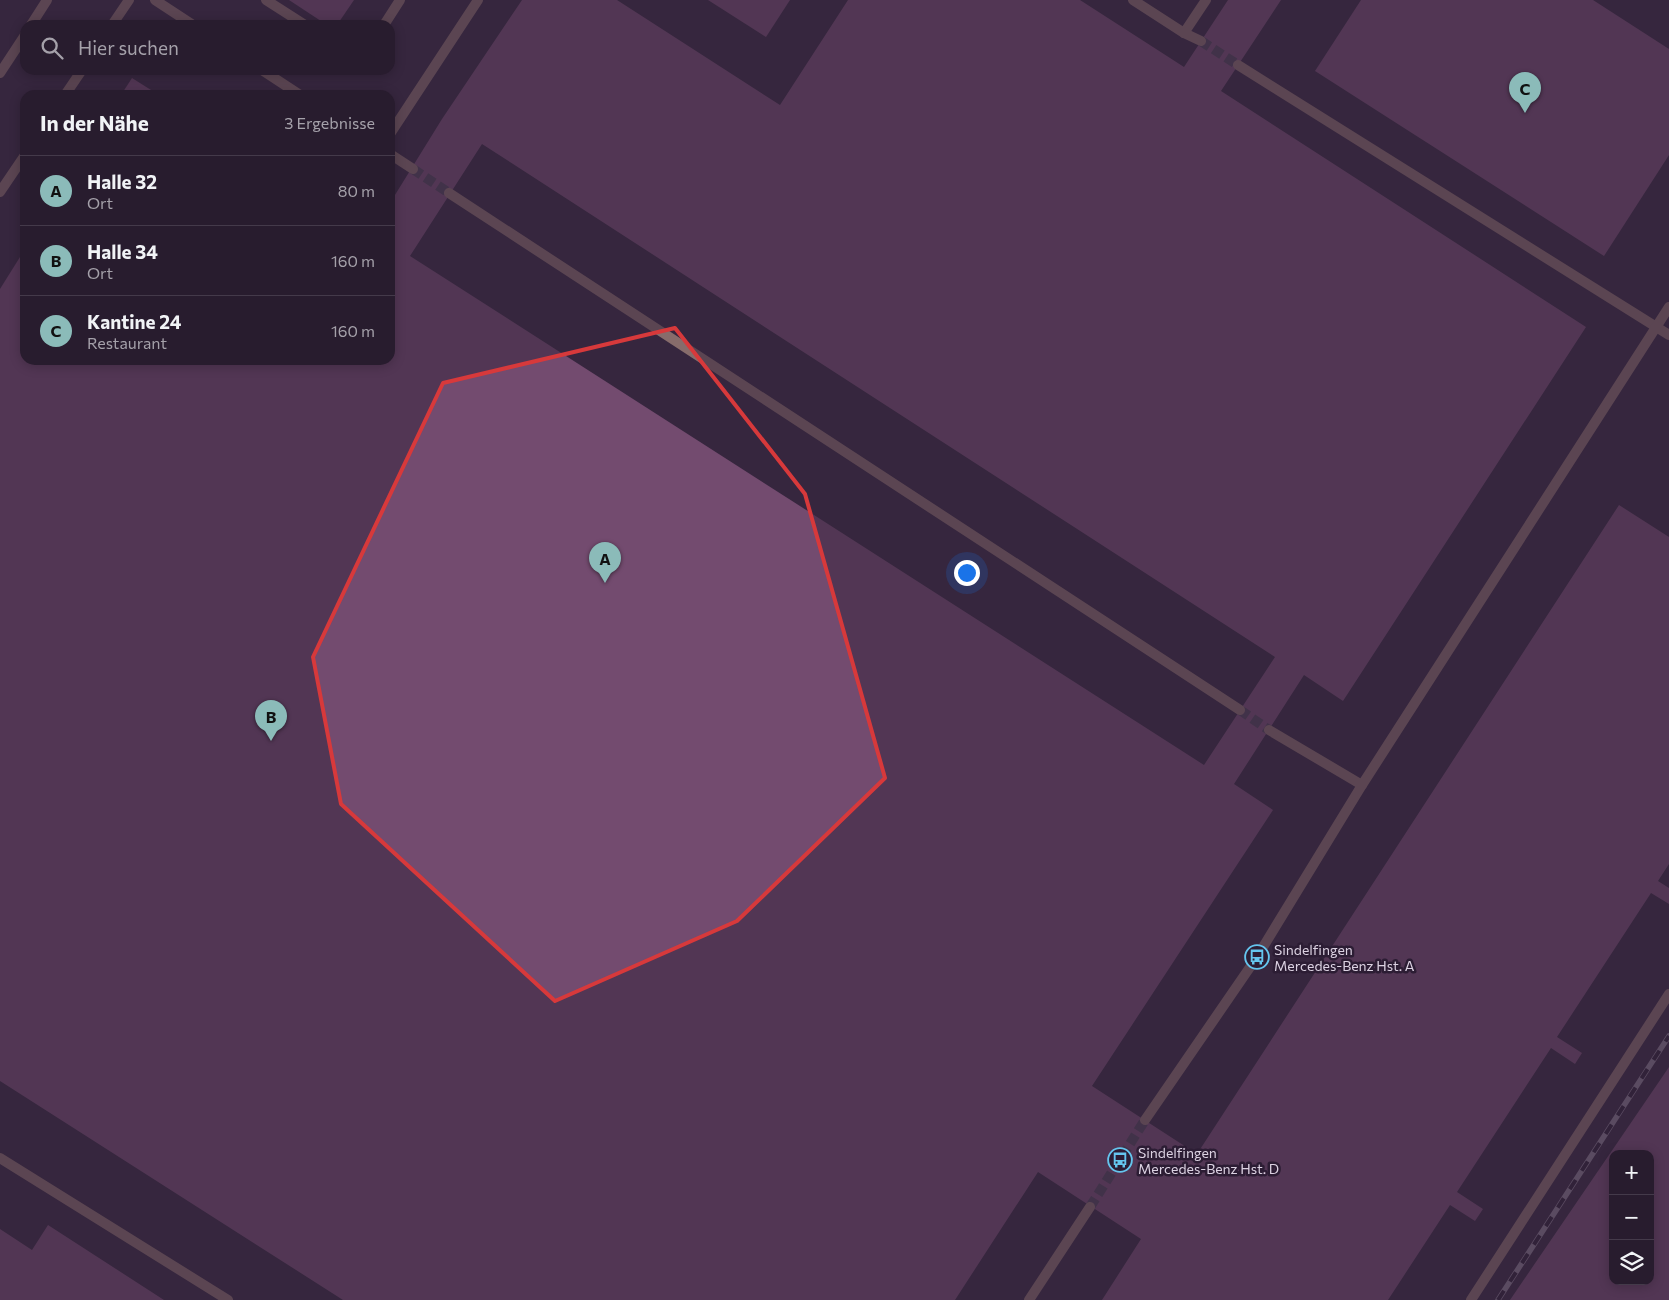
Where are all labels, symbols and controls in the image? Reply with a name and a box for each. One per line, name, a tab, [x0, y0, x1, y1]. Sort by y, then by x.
search box	[20, 20, 395, 75]
icon: search	[38, 34, 66, 62]
text: Hier suchen	[78, 36, 179, 59]
pin: C	[1509, 72, 1541, 113]
text: In der Nähe	[40, 110, 149, 135]
text: 3 Ergebnisse	[284, 113, 375, 132]
text: Halle 32	[87, 170, 157, 193]
text: A	[50, 181, 62, 200]
text: 80 m	[338, 181, 375, 200]
text: Ort	[87, 193, 113, 212]
text: Halle 34	[87, 240, 158, 263]
text: B	[51, 251, 61, 270]
text: 160 m	[331, 251, 375, 270]
text: Ort	[87, 263, 113, 282]
text: Kantine 24	[87, 310, 181, 333]
text: C	[51, 321, 61, 340]
text: 160 m	[331, 321, 375, 340]
text: Restaurant	[87, 333, 167, 352]
pin: A	[589, 542, 621, 583]
your location	[954, 560, 980, 586]
pin: B	[255, 700, 287, 741]
place label: Sindelfingen Mercedes-Benz Hst. A	[1274, 941, 1415, 974]
bus stop icon: Sindelfingen Mercedes-Benz Hst. A	[1244, 944, 1270, 970]
place label: Sindelfingen Mercedes-Benz Hst. D	[1138, 1144, 1279, 1177]
bus stop icon: Sindelfingen Mercedes-Benz Hst. D	[1107, 1147, 1133, 1173]
map controls	[1609, 1150, 1654, 1285]
button: +	[1609, 1150, 1654, 1195]
button: −	[1609, 1195, 1654, 1240]
button: layers	[1609, 1240, 1654, 1285]

